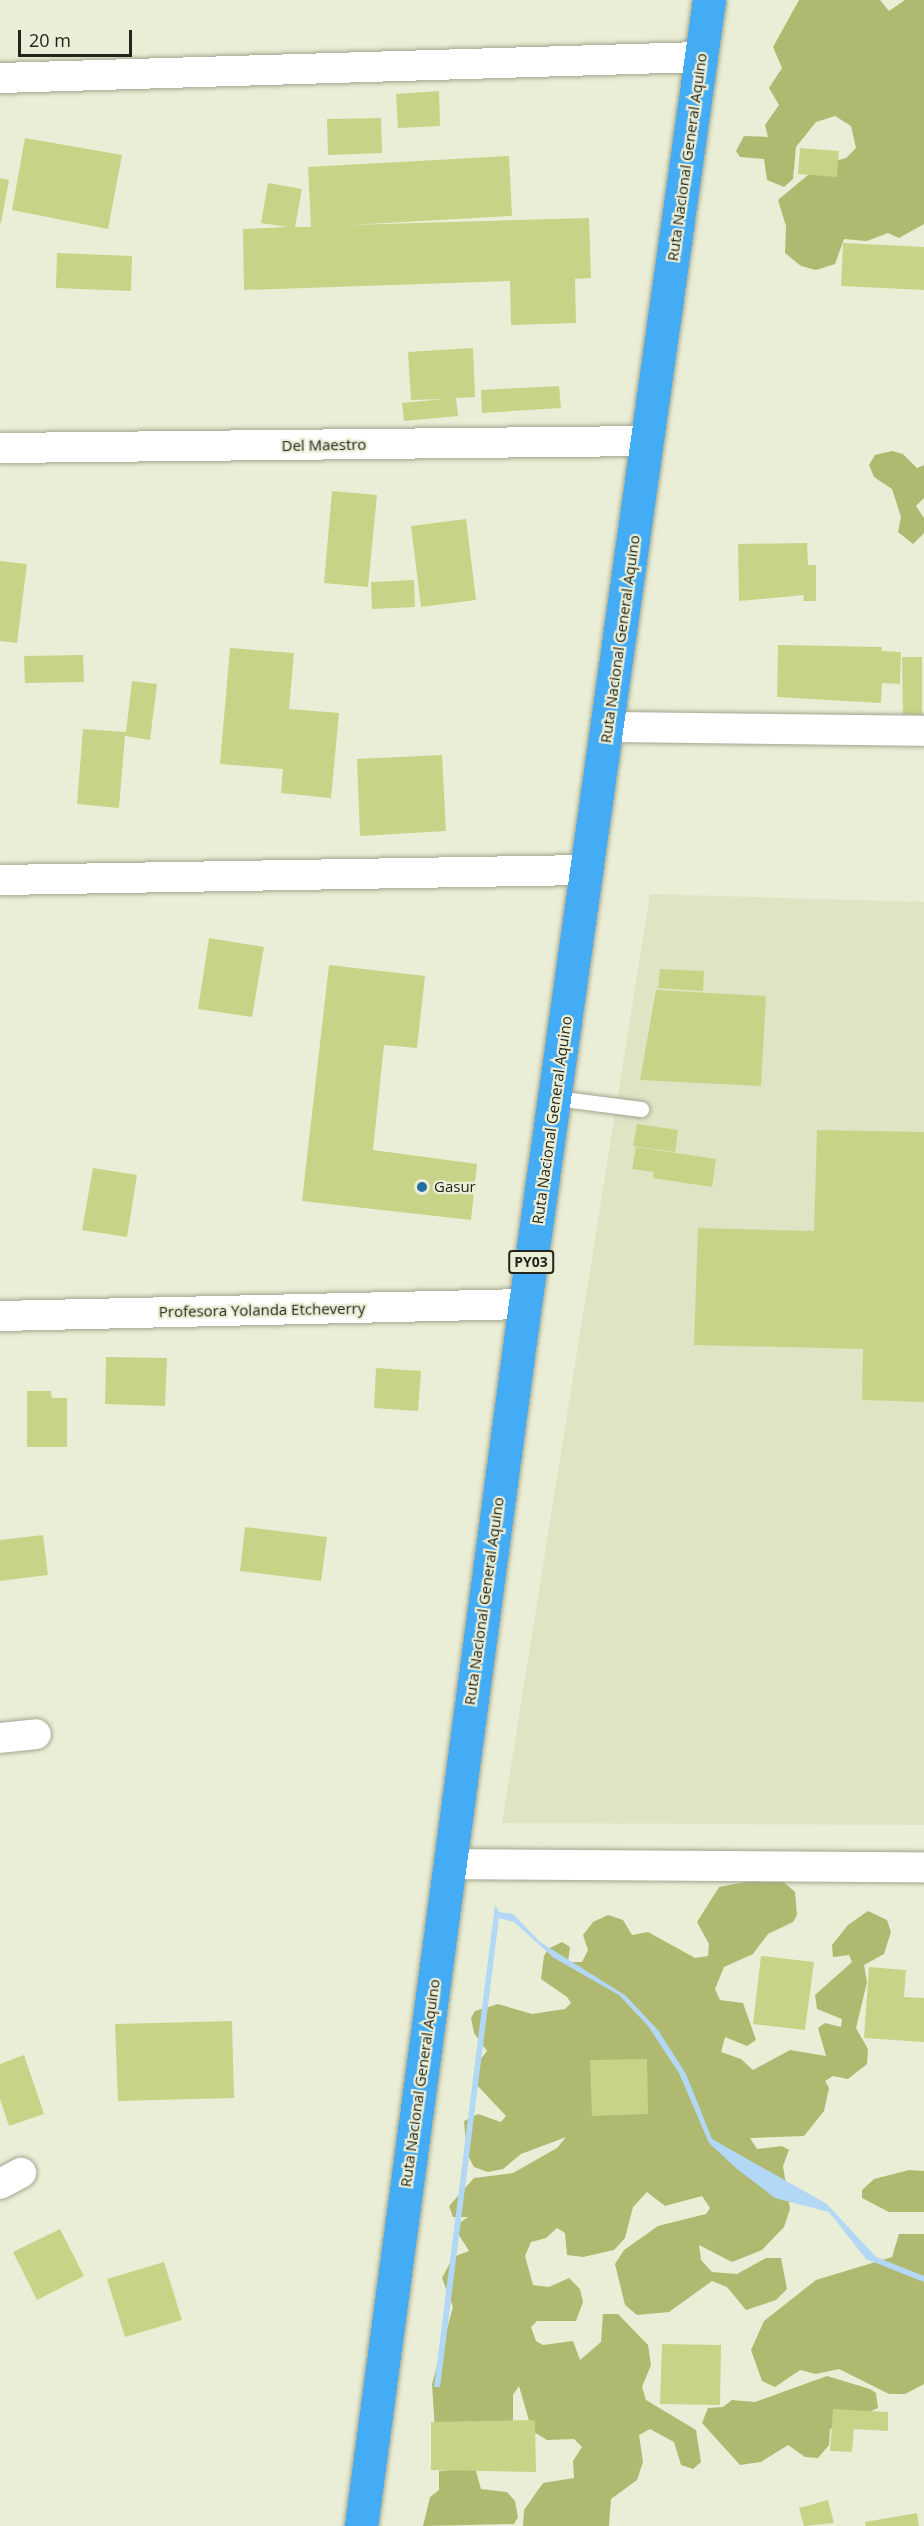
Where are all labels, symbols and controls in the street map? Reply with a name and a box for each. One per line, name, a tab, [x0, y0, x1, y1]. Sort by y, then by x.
scale bar	[21, 18, 135, 56]
text: 20 m	[29, 28, 71, 52]
street label: Ruta Nacional General Aquino	[663, 52, 711, 262]
street label: Del Maestro	[281, 435, 367, 455]
street label: Ruta Nacional General Aquino	[596, 534, 644, 744]
street label: Ruta Nacional General Aquino	[528, 1015, 576, 1225]
place label: Gasur	[434, 1178, 476, 1196]
marker: Gasur	[415, 1180, 429, 1194]
road number: PY03	[507, 1251, 555, 1273]
street label: Profesora Yolanda Etcheverry	[159, 1299, 365, 1321]
street label: Ruta Nacional General Aquino	[460, 1496, 508, 1706]
street label: Ruta Nacional General Aquino	[396, 1978, 444, 2188]

